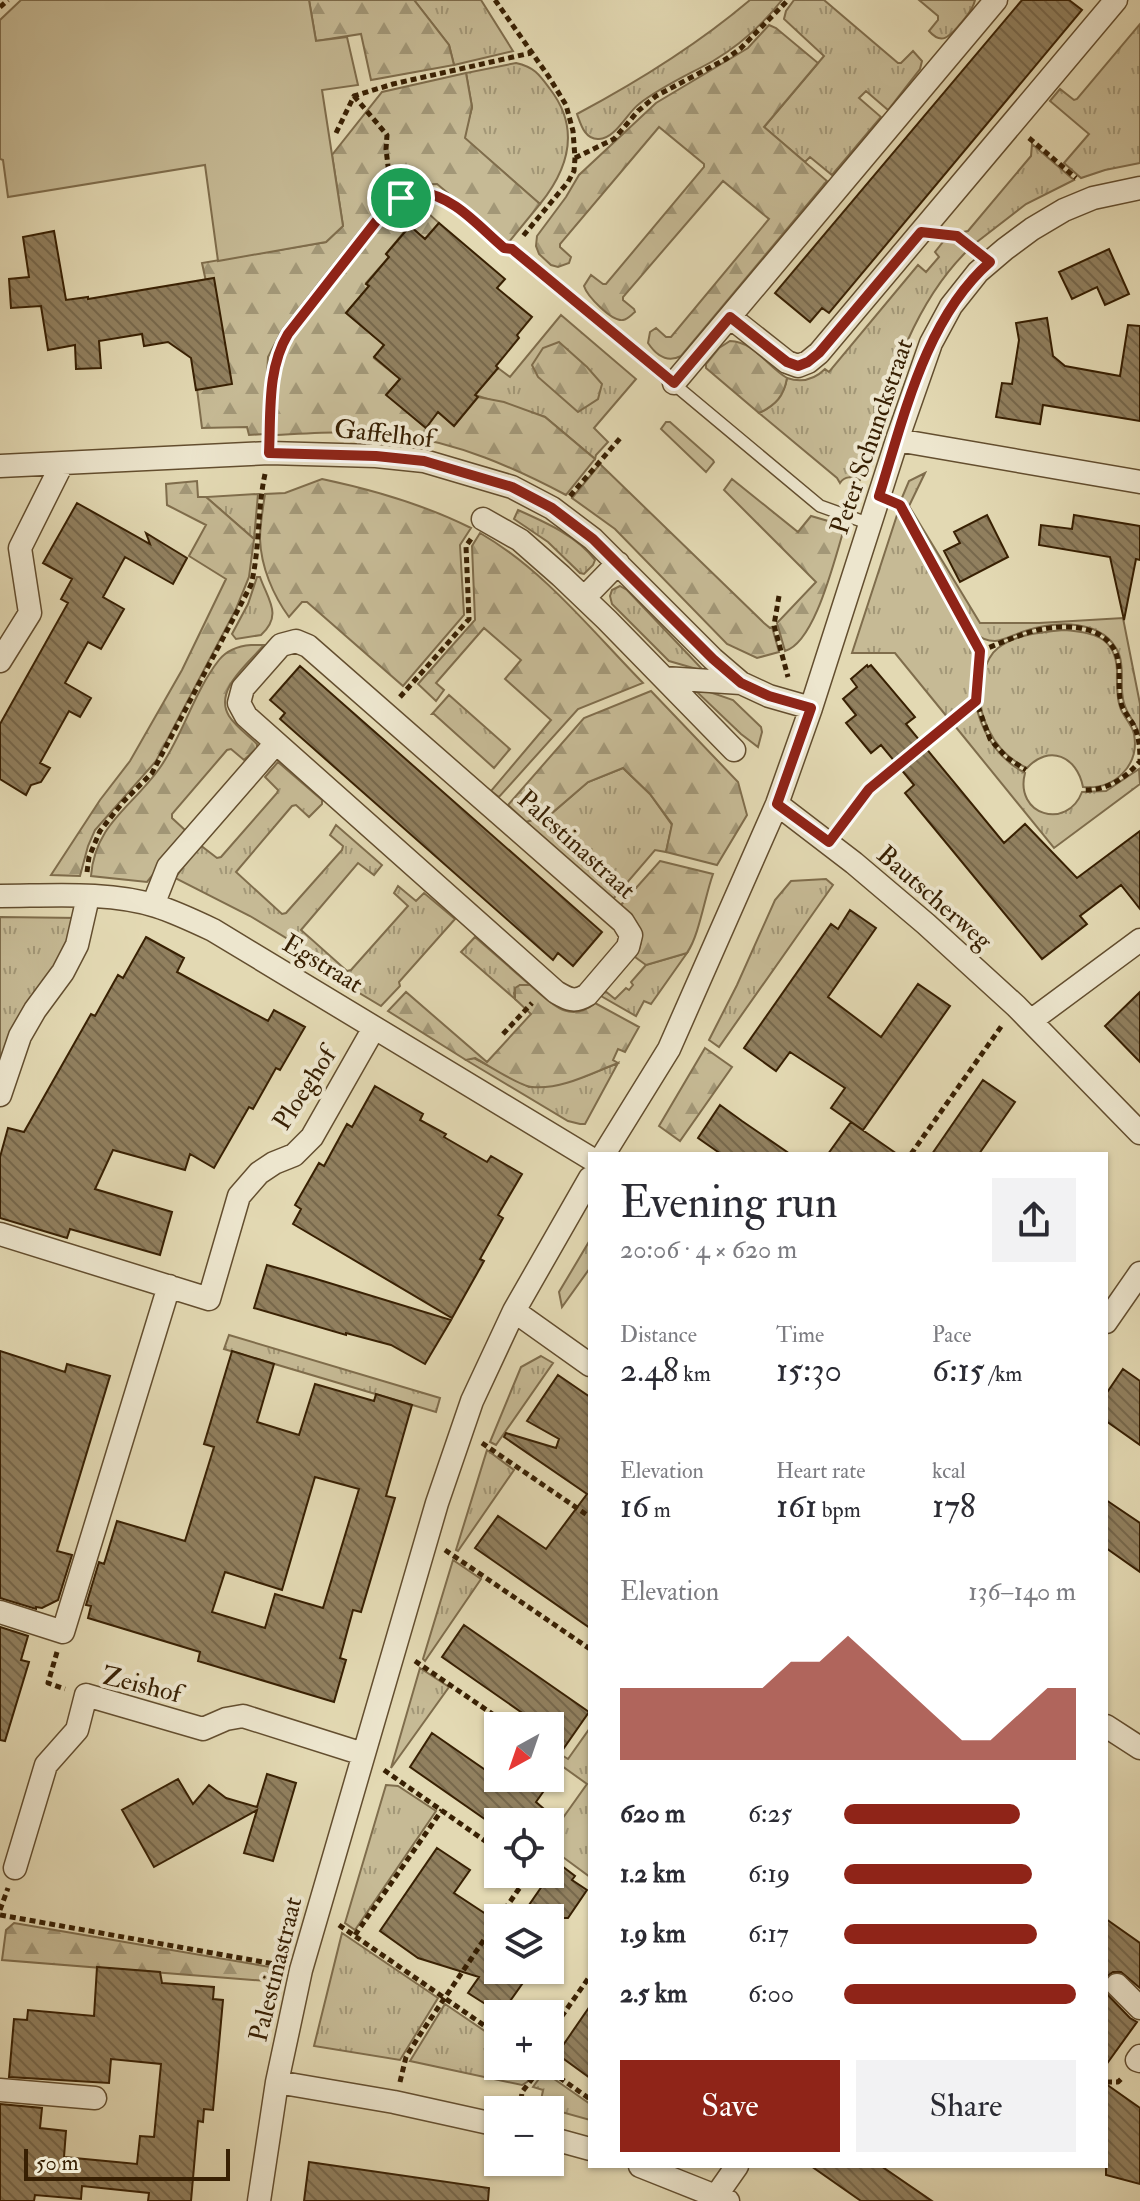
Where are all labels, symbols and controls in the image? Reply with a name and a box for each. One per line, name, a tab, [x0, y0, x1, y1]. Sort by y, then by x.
pin	[367, 164, 435, 232]
icon: arrive	[379, 176, 423, 220]
street label: Peter Schunckstraat	[824, 334, 920, 538]
street label: Gaffelhof	[333, 413, 439, 455]
street label: Palestinastraat	[511, 783, 642, 906]
street label: Bautscherweg	[870, 839, 1000, 957]
street label: Egstraat	[276, 927, 369, 1000]
street label: Ploeghof	[266, 1038, 345, 1136]
text: Evening run	[620, 1176, 838, 1231]
button: share	[992, 1178, 1076, 1262]
text: 20:06 · 4 × 620 m	[620, 1234, 797, 1266]
text: Distance	[620, 1321, 697, 1349]
text: Time	[776, 1321, 824, 1349]
text: Pace	[932, 1321, 971, 1349]
text: 2.48	[620, 1349, 679, 1392]
text: 15:30	[776, 1349, 842, 1392]
text: 6:15	[932, 1349, 985, 1392]
text: km	[679, 1360, 711, 1388]
text: /km	[985, 1360, 1022, 1388]
text: Elevation	[620, 1457, 704, 1485]
text: Heart rate	[776, 1457, 866, 1485]
text: kcal	[932, 1457, 966, 1485]
text: 16	[620, 1485, 649, 1528]
text: 161	[776, 1485, 817, 1528]
text: 178	[932, 1485, 976, 1528]
text: m	[649, 1496, 671, 1524]
text: bpm	[817, 1496, 861, 1524]
text: Elevation	[620, 1576, 719, 1608]
text: 136–140 m	[968, 1576, 1076, 1608]
street label: Zeishof	[99, 1660, 188, 1711]
north arrow	[484, 1712, 564, 1792]
map controls	[484, 1712, 564, 2176]
text: 620 m	[620, 1798, 685, 1830]
text: 6:25	[748, 1798, 792, 1830]
button: locate	[484, 1808, 564, 1888]
text: 1.2 km	[620, 1858, 686, 1890]
text: 6:19	[748, 1858, 790, 1890]
street label: Palestinastraat	[243, 1894, 309, 2045]
button: layers	[484, 1904, 564, 1984]
text: 1.9 km	[620, 1918, 686, 1950]
text: 6:17	[748, 1918, 789, 1950]
text: 2.5 km	[620, 1978, 687, 2010]
text: 6:00	[748, 1978, 794, 2010]
button: +	[484, 2000, 564, 2080]
button: Save	[620, 2060, 840, 2152]
button: Share	[856, 2060, 1076, 2152]
button: −	[484, 2096, 564, 2176]
scale bar	[24, 2145, 230, 2181]
text: 50 m	[36, 2149, 78, 2177]

